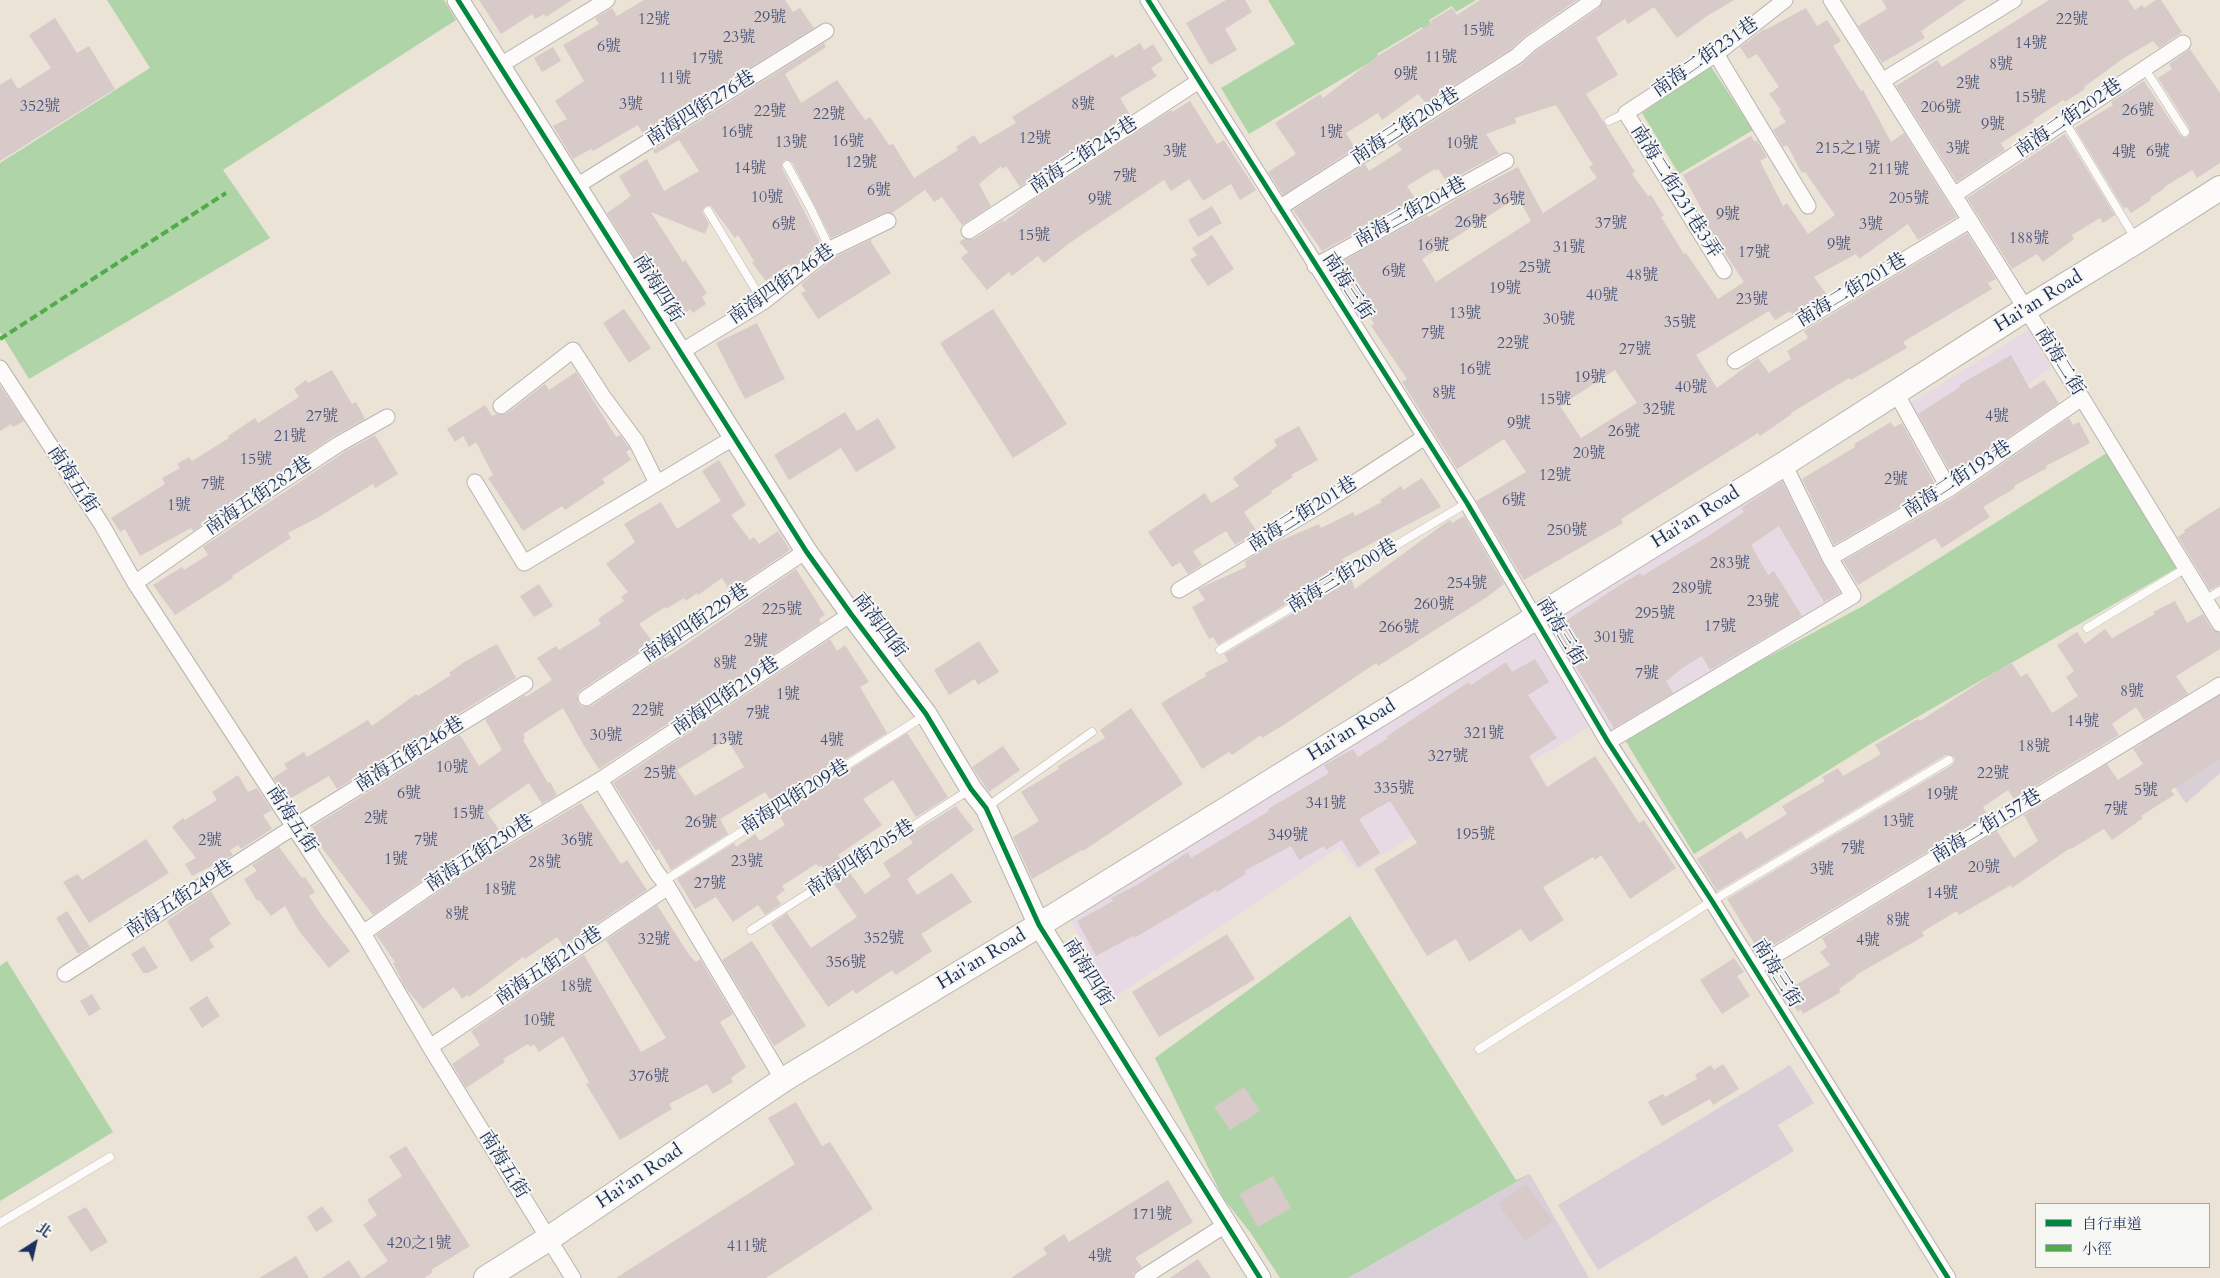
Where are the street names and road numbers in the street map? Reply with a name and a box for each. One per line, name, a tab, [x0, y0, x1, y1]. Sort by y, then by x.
street label: 南海二街231巷	[1649, 13, 1763, 103]
street label: 南海四街276巷	[642, 66, 760, 152]
street label: 南海二街202巷	[2011, 75, 2127, 163]
street label: 南海三街208巷	[1348, 84, 1464, 170]
street label: 南海三街245巷	[1026, 113, 1142, 199]
street label: 南海二街231巷3弄	[1625, 121, 1725, 263]
street label: 南海三街204巷	[1351, 173, 1471, 253]
street label: 南海四街246巷	[725, 240, 839, 330]
street label: 南海三街	[1317, 249, 1377, 325]
street label: 南海二街201巷	[1793, 249, 1911, 333]
street label: 南海四街	[627, 251, 687, 327]
street label: Hai'an Road	[1991, 266, 2087, 338]
street label: 南海二街	[2029, 324, 2089, 400]
street label: 南海二街193巷	[1900, 437, 2016, 523]
street label: 南海五街	[42, 442, 102, 518]
street label: 南海五街282巷	[201, 453, 317, 541]
street label: 南海三街201巷	[1244, 472, 1362, 558]
street label: Hai'an Road	[1648, 482, 1744, 554]
street label: 南海三街200巷	[1284, 535, 1402, 619]
street label: 南海四街229巷	[638, 580, 754, 668]
street label: 南海四街	[847, 589, 911, 663]
street label: 南海三街	[1531, 594, 1589, 670]
street label: 南海四街219巷	[668, 653, 784, 741]
street label: Hai'an Road	[1304, 695, 1400, 767]
street label: 南海五街246巷	[351, 712, 469, 798]
street label: 南海四街209巷	[736, 755, 854, 841]
street label: 南海五街	[261, 782, 321, 858]
street label: 南海二街157巷	[1928, 785, 2046, 869]
street label: 南海五街230巷	[422, 811, 538, 897]
street label: 南海四街205巷	[803, 816, 919, 902]
street label: 南海五街249巷	[122, 857, 238, 943]
street label: 南海五街210巷	[491, 923, 607, 1011]
street label: Hai'an Road	[933, 925, 1031, 995]
street label: 南海四街	[1057, 935, 1117, 1011]
street label: 南海三街	[1746, 936, 1806, 1012]
street label: 南海五街	[473, 1127, 533, 1203]
street label: Hai'an Road	[592, 1140, 688, 1214]

